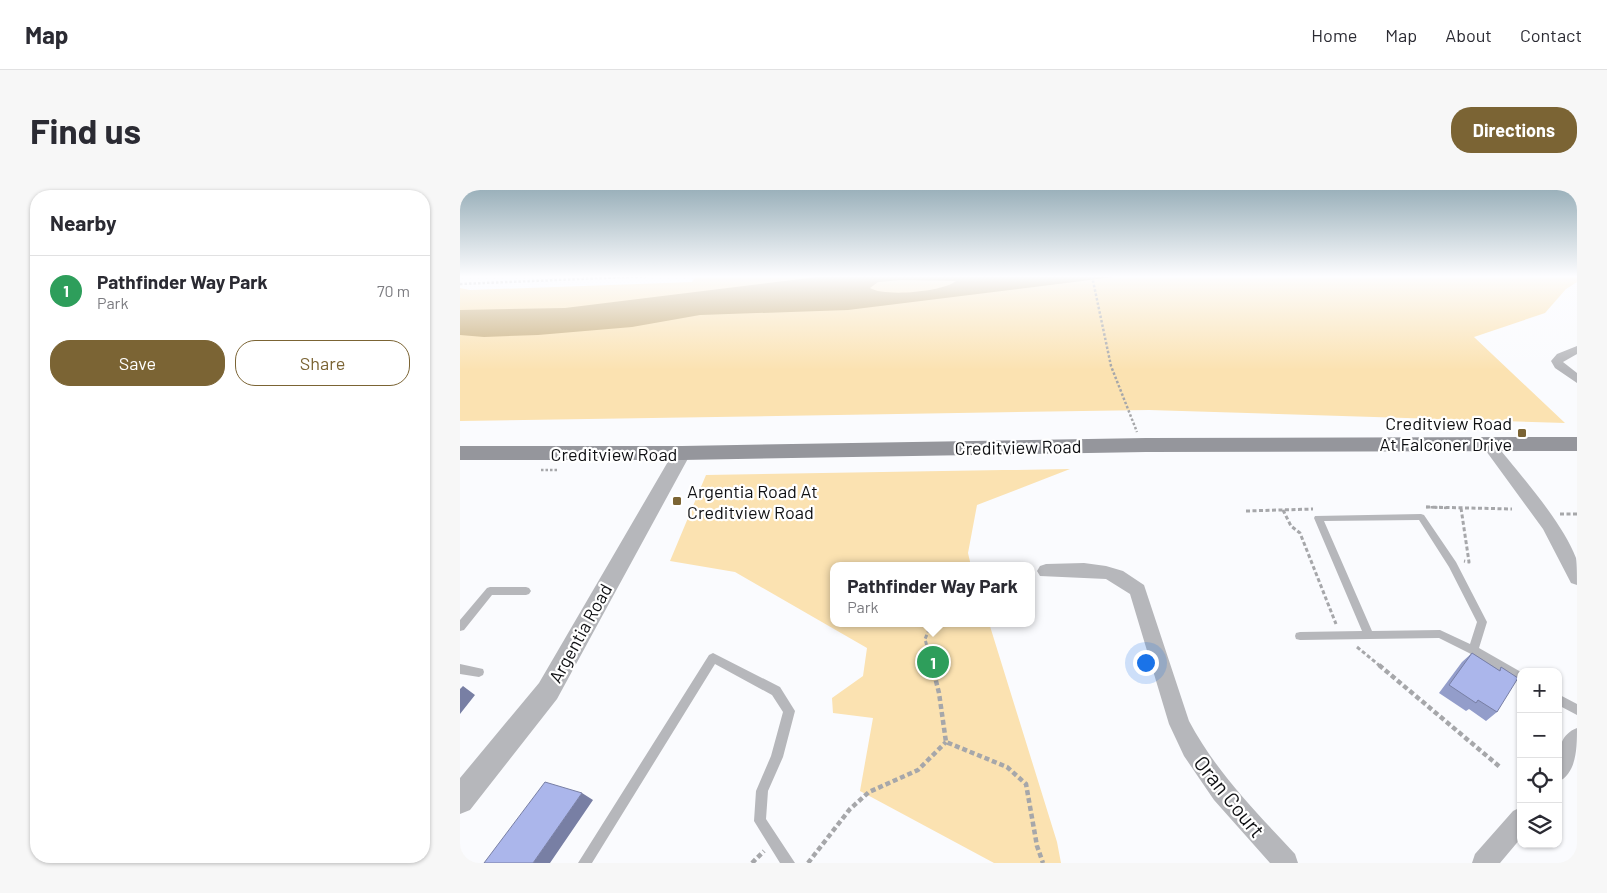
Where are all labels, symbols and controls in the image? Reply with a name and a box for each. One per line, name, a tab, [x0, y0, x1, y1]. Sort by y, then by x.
text: Map	[25, 20, 68, 49]
text: Home	[1311, 24, 1357, 46]
text: Map	[1385, 24, 1417, 46]
text: About	[1445, 24, 1492, 46]
text: Contact	[1520, 24, 1582, 46]
button: Directions	[1451, 107, 1577, 153]
text: Find us	[30, 109, 141, 151]
text: Nearby	[50, 210, 116, 235]
text: Pathfinder Way Park	[97, 270, 268, 293]
text: 1	[63, 281, 69, 300]
text: 70 m	[377, 281, 410, 300]
text: Park	[97, 293, 128, 312]
button: Save	[50, 340, 225, 386]
button: Share	[235, 340, 410, 386]
place label: Creditview Road At Falconer Drive	[1380, 412, 1512, 455]
marker: Creditview Road At Falconer Drive	[1516, 427, 1528, 439]
street label: Creditview Road	[954, 435, 1082, 459]
street label: Creditview Road	[551, 443, 677, 465]
place label: Argentia Road At Creditview Road	[687, 480, 818, 523]
marker: Argentia Road At Creditview Road	[671, 495, 683, 507]
popup	[830, 562, 1035, 627]
text: Pathfinder Way Park	[847, 574, 1018, 597]
street label: Argentia Road	[544, 580, 616, 686]
text: Park	[847, 597, 879, 616]
pin: 1	[917, 643, 949, 681]
your location	[1133, 650, 1159, 676]
map controls	[1517, 668, 1562, 848]
button: +	[1517, 668, 1562, 713]
button: −	[1517, 713, 1562, 758]
street label: Oran Court	[1189, 750, 1271, 842]
button: locate	[1517, 758, 1562, 803]
button: layers	[1517, 803, 1562, 848]

